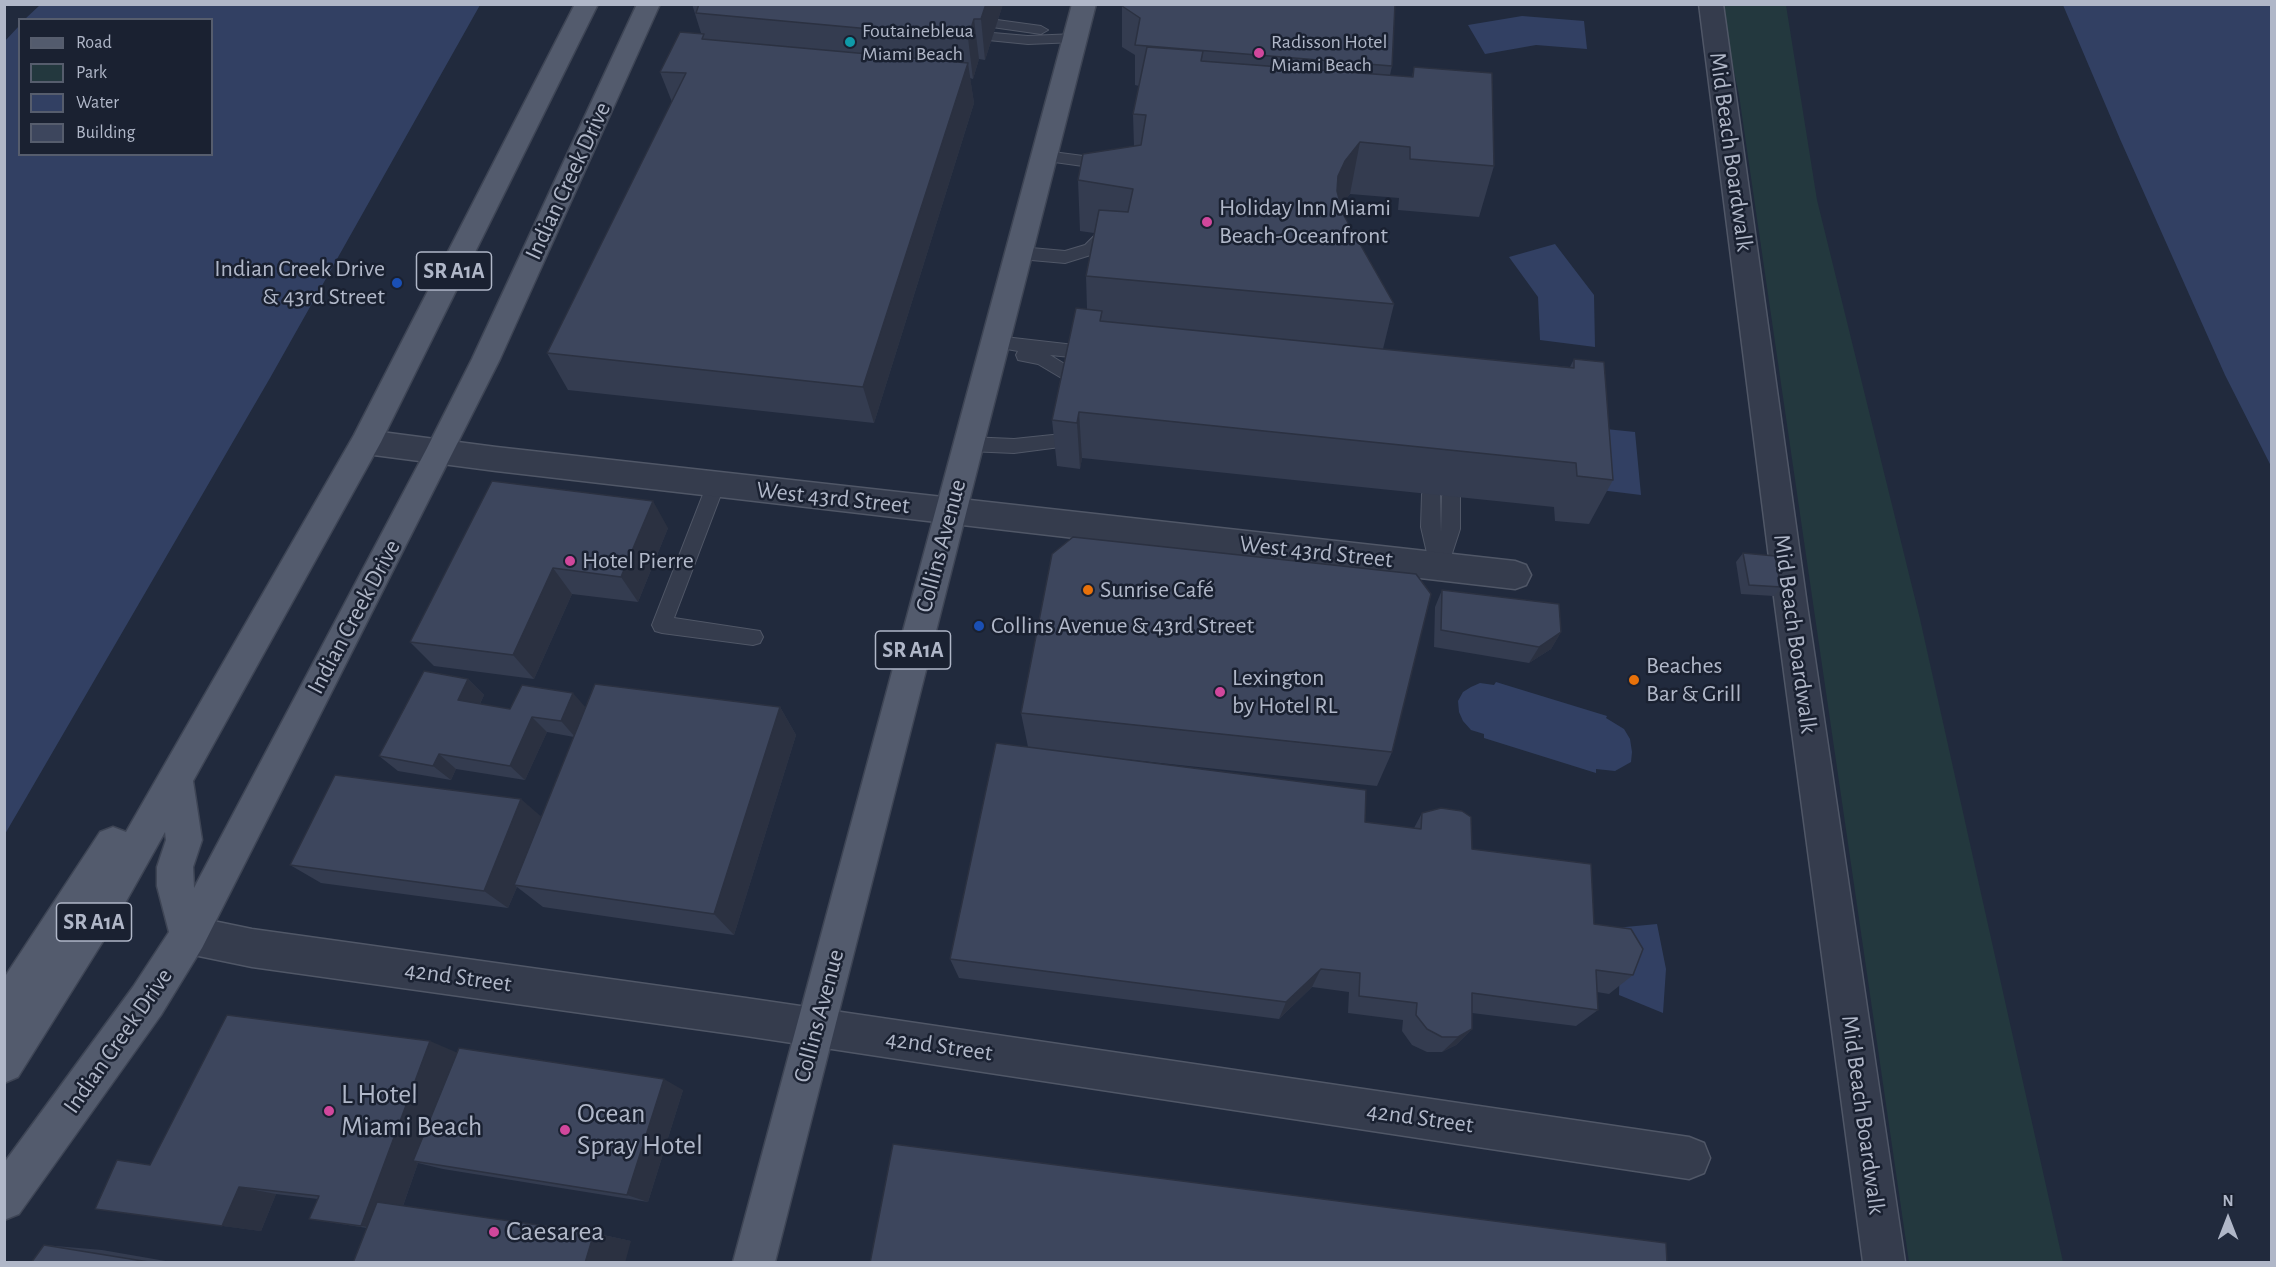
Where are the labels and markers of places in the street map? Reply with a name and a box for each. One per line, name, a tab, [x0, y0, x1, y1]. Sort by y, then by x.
place label: Foutainebleua Miami Beach	[862, 19, 974, 66]
place label: Radisson Hotel Miami Beach	[1271, 30, 1388, 77]
marker: Foutainebleua Miami Beach	[843, 35, 857, 49]
marker: Radisson Hotel Miami Beach	[1252, 46, 1266, 60]
place label: Holiday Inn Miami Beach-Oceanfront	[1219, 194, 1391, 250]
marker: Holiday Inn Miami Beach-Oceanfront	[1200, 215, 1214, 229]
place label: Indian Creek Drive & 43rd Street	[214, 255, 385, 311]
marker: Indian Creek Drive & 43rd Street	[390, 276, 404, 290]
place label: Hotel Pierre	[582, 547, 694, 575]
marker: Hotel Pierre	[563, 554, 577, 568]
place label: Sunrise Café	[1100, 576, 1214, 604]
marker: Sunrise Café	[1081, 583, 1095, 597]
place label: Collins Avenue & 43rd Street	[991, 612, 1254, 640]
marker: Collins Avenue & 43rd Street	[972, 619, 986, 633]
place label: Beaches Bar & Grill	[1646, 652, 1741, 708]
place label: Lexington by Hotel RL	[1232, 664, 1338, 720]
marker: Beaches Bar & Grill	[1627, 673, 1641, 687]
marker: Lexington by Hotel RL	[1213, 685, 1227, 699]
place label: L Hotel Miami Beach	[341, 1078, 482, 1144]
place label: Ocean Spray Hotel	[577, 1097, 703, 1163]
marker: L Hotel Miami Beach	[322, 1104, 336, 1118]
marker: Ocean Spray Hotel	[558, 1123, 572, 1137]
place label: Caesarea	[506, 1215, 604, 1249]
marker: Caesarea	[487, 1225, 501, 1239]

